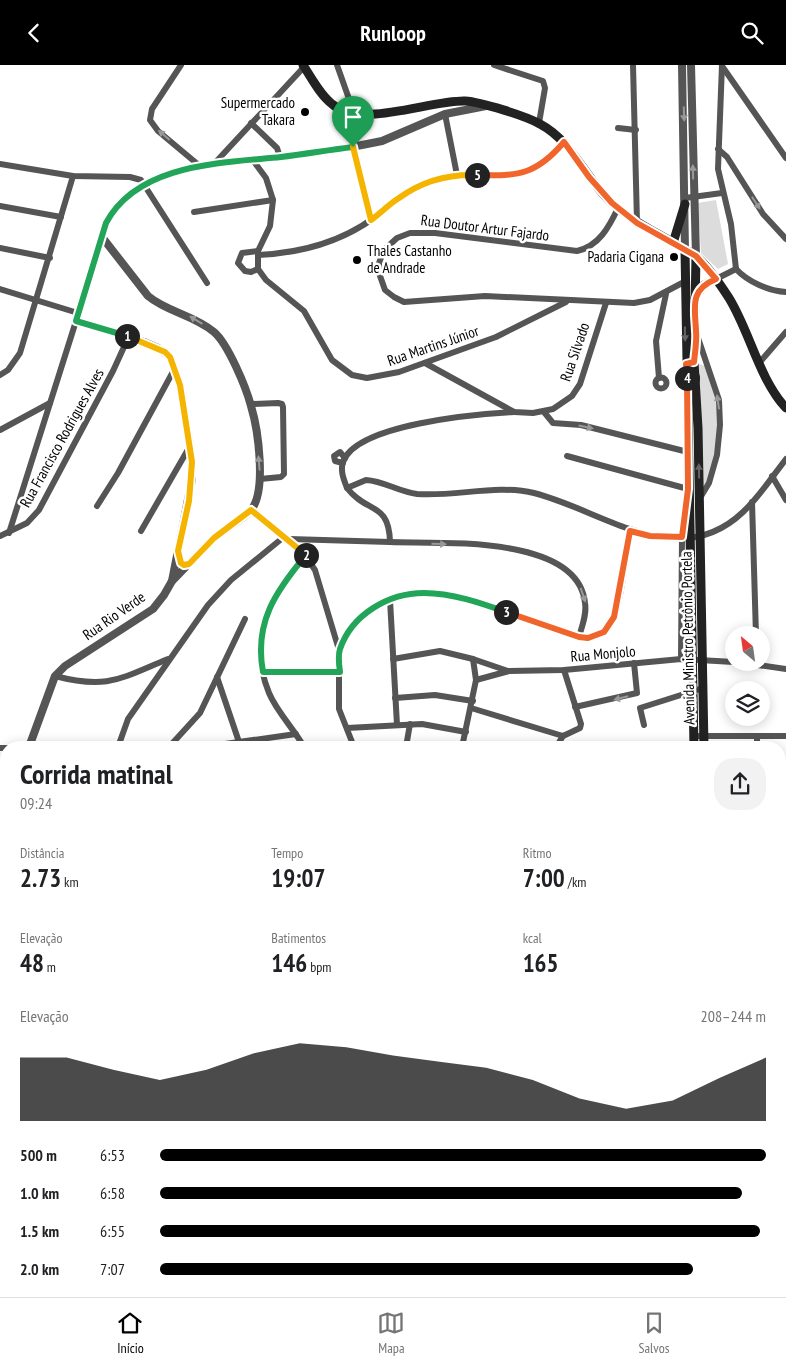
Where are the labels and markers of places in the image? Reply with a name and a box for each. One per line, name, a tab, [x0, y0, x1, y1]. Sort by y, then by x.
place label: Supermercado Takara	[221, 93, 295, 129]
pin	[332, 96, 374, 147]
marker: Supermercado Takara	[299, 106, 311, 118]
pin: 5	[464, 163, 490, 187]
place label: Thales Castanho de Andrade	[367, 241, 452, 277]
place label: Padaria Cigana	[587, 247, 664, 266]
marker: Padaria Cigana	[668, 251, 680, 263]
marker: Thales Castanho de Andrade	[351, 254, 363, 266]
pin: 1	[114, 323, 140, 349]
pin: 4	[674, 365, 700, 391]
pin: 2	[294, 543, 318, 567]
pin: 3	[494, 599, 518, 625]

